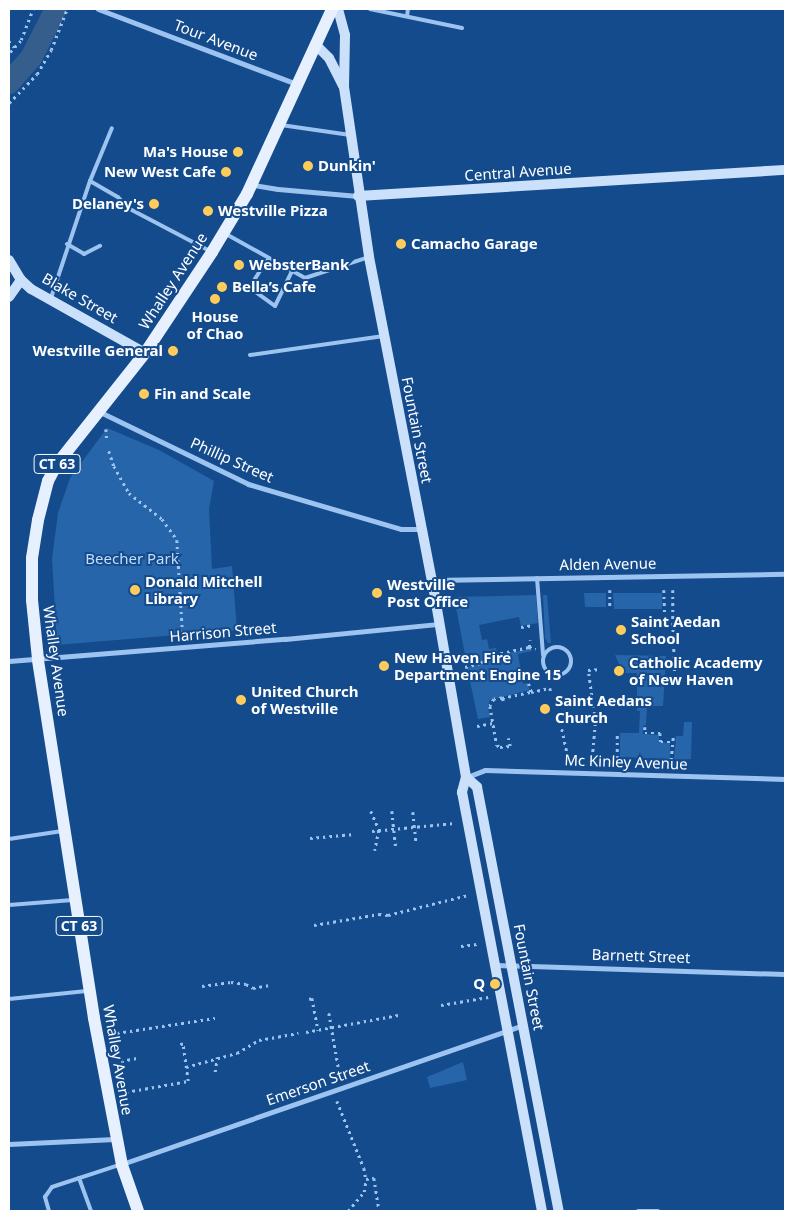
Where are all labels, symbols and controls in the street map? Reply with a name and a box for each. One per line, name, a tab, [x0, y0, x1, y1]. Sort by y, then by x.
street label: Tour Avenue	[172, 16, 260, 64]
place label: Ma's House	[143, 143, 228, 161]
marker: Ma's House	[232, 146, 244, 158]
place label: Dunkin'	[318, 157, 376, 175]
street label: Central Avenue	[464, 159, 572, 185]
marker: Dunkin'	[302, 160, 314, 172]
place label: New West Cafe	[104, 163, 216, 181]
marker: New West Cafe	[220, 166, 232, 178]
place label: Delaney's	[72, 195, 144, 213]
marker: Delaney's	[148, 198, 160, 210]
place label: Westville Pizza	[218, 202, 328, 220]
marker: Westville Pizza	[202, 205, 214, 217]
street label: Whalley Avenue	[135, 229, 211, 333]
place label: Camacho Garage	[411, 235, 538, 253]
marker: Camacho Garage	[395, 238, 407, 250]
place label: WebsterBank	[249, 256, 349, 274]
marker: WebsterBank	[233, 259, 245, 271]
street label: Blake Street	[39, 269, 121, 327]
place label: Bella’s Cafe	[232, 278, 316, 296]
marker: Bella’s Cafe	[216, 281, 228, 293]
marker: House of Chao	[209, 293, 221, 305]
place label: House of Chao	[187, 307, 243, 342]
place label: Westville General	[33, 342, 163, 360]
marker: Westville General	[167, 345, 179, 357]
street label: Fountain Street	[398, 375, 436, 485]
place label: Fin and Scale	[154, 385, 251, 403]
marker: Fin and Scale	[138, 388, 150, 400]
street label: Phillip Street	[188, 434, 276, 486]
road number: CT 63	[33, 452, 81, 476]
park label: Beecher Park	[85, 550, 179, 568]
street label: Alden Avenue	[559, 554, 657, 574]
place label: Donald Mitchell Library	[145, 572, 262, 607]
place label: Westville Post Office	[387, 575, 468, 610]
marker: Donald Mitchell Library	[129, 584, 141, 596]
marker: Westville Post Office	[371, 587, 383, 599]
street label: Whalley Avenue	[39, 604, 73, 718]
place label: Saint Aedan School	[631, 612, 720, 647]
street label: Harrison Street	[169, 618, 277, 646]
marker: Saint Aedan School	[615, 624, 627, 636]
place label: New Haven Fire Department Engine 15	[394, 648, 561, 683]
place label: Catholic Academy of New Haven	[629, 653, 763, 688]
marker: New Haven Fire Department Engine 15	[378, 660, 390, 672]
marker: Catholic Academy of New Haven	[613, 665, 625, 677]
place label: United Church of Westville	[251, 682, 358, 717]
place label: Saint Aedans Church	[555, 691, 652, 726]
marker: United Church of Westville	[235, 694, 247, 706]
marker: Saint Aedans Church	[539, 703, 551, 715]
street label: Mc Kinley Avenue	[564, 751, 688, 773]
road number: CT 63	[55, 914, 103, 938]
street label: Fountain Street	[510, 922, 548, 1032]
street label: Barnett Street	[591, 945, 691, 967]
place label: Q	[473, 975, 485, 993]
marker: Q	[489, 978, 501, 990]
street label: Whalley Avenue	[99, 1003, 137, 1117]
street label: Emerson Street	[264, 1057, 372, 1109]

